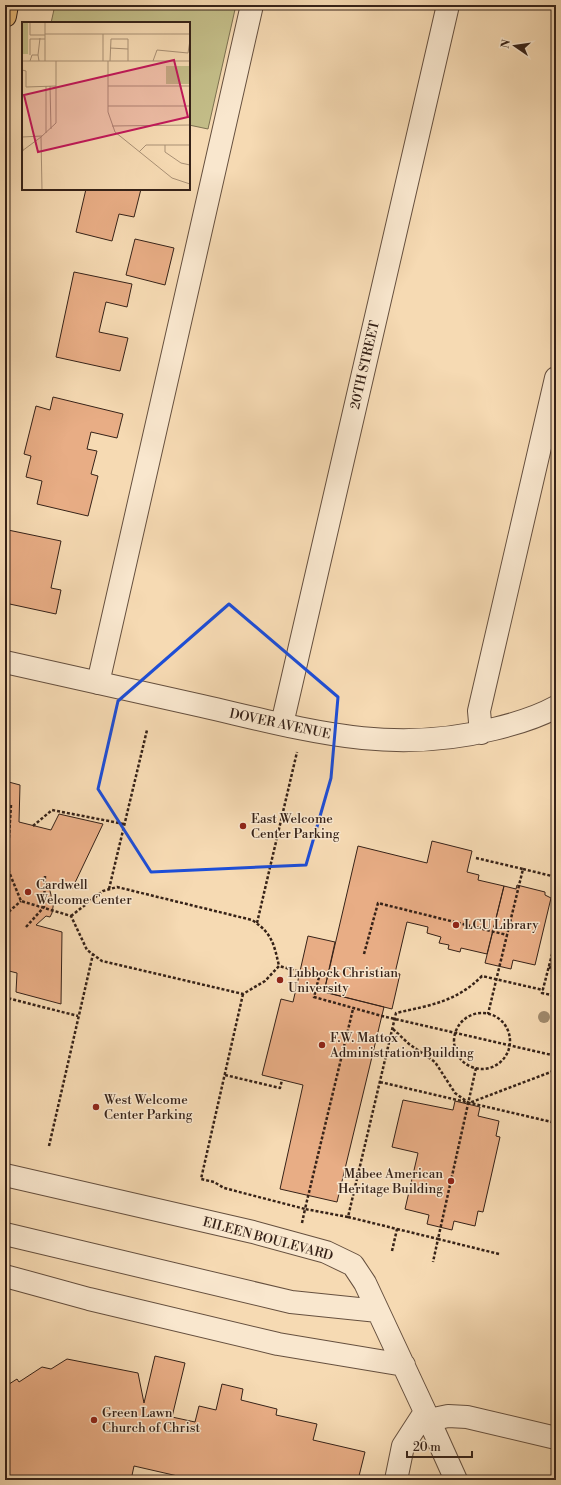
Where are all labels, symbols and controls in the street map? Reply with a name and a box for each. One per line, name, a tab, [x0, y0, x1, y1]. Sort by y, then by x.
inset map	[22, 22, 190, 190]
north arrow	[495, 26, 535, 66]
text: N	[498, 38, 514, 50]
street label: 20TH STREET	[347, 319, 383, 411]
street label: DOVER AVENUE	[228, 705, 332, 743]
place label: East Welcome Center Parking	[251, 811, 340, 842]
marker: East Welcome Center Parking	[238, 821, 248, 831]
place label: Cardwell Welcome Center	[35, 877, 132, 908]
marker: Cardwell Welcome Center	[23, 887, 33, 897]
place label: LCU Library	[464, 917, 539, 933]
marker: LCU Library	[451, 920, 461, 930]
place label: Lubbock Christian University	[288, 965, 398, 996]
marker: Lubbock Christian University	[275, 975, 285, 985]
place label: F.W. Mattox Administration Building	[329, 1030, 474, 1061]
marker: F.W. Mattox Administration Building	[317, 1040, 327, 1050]
place label: West Welcome Center Parking	[103, 1092, 193, 1123]
marker: West Welcome Center Parking	[91, 1102, 101, 1112]
place label: Mabee American Heritage Building	[338, 1166, 443, 1197]
marker: Mabee American Heritage Building	[446, 1176, 456, 1186]
street label: EILEEN BOULEVARD	[201, 1214, 335, 1264]
place label: Green Lawn Church of Christ	[102, 1405, 201, 1436]
marker: Green Lawn Church of Christ	[89, 1415, 99, 1425]
scale bar	[407, 1433, 472, 1459]
text: 20 m	[413, 1440, 441, 1455]

